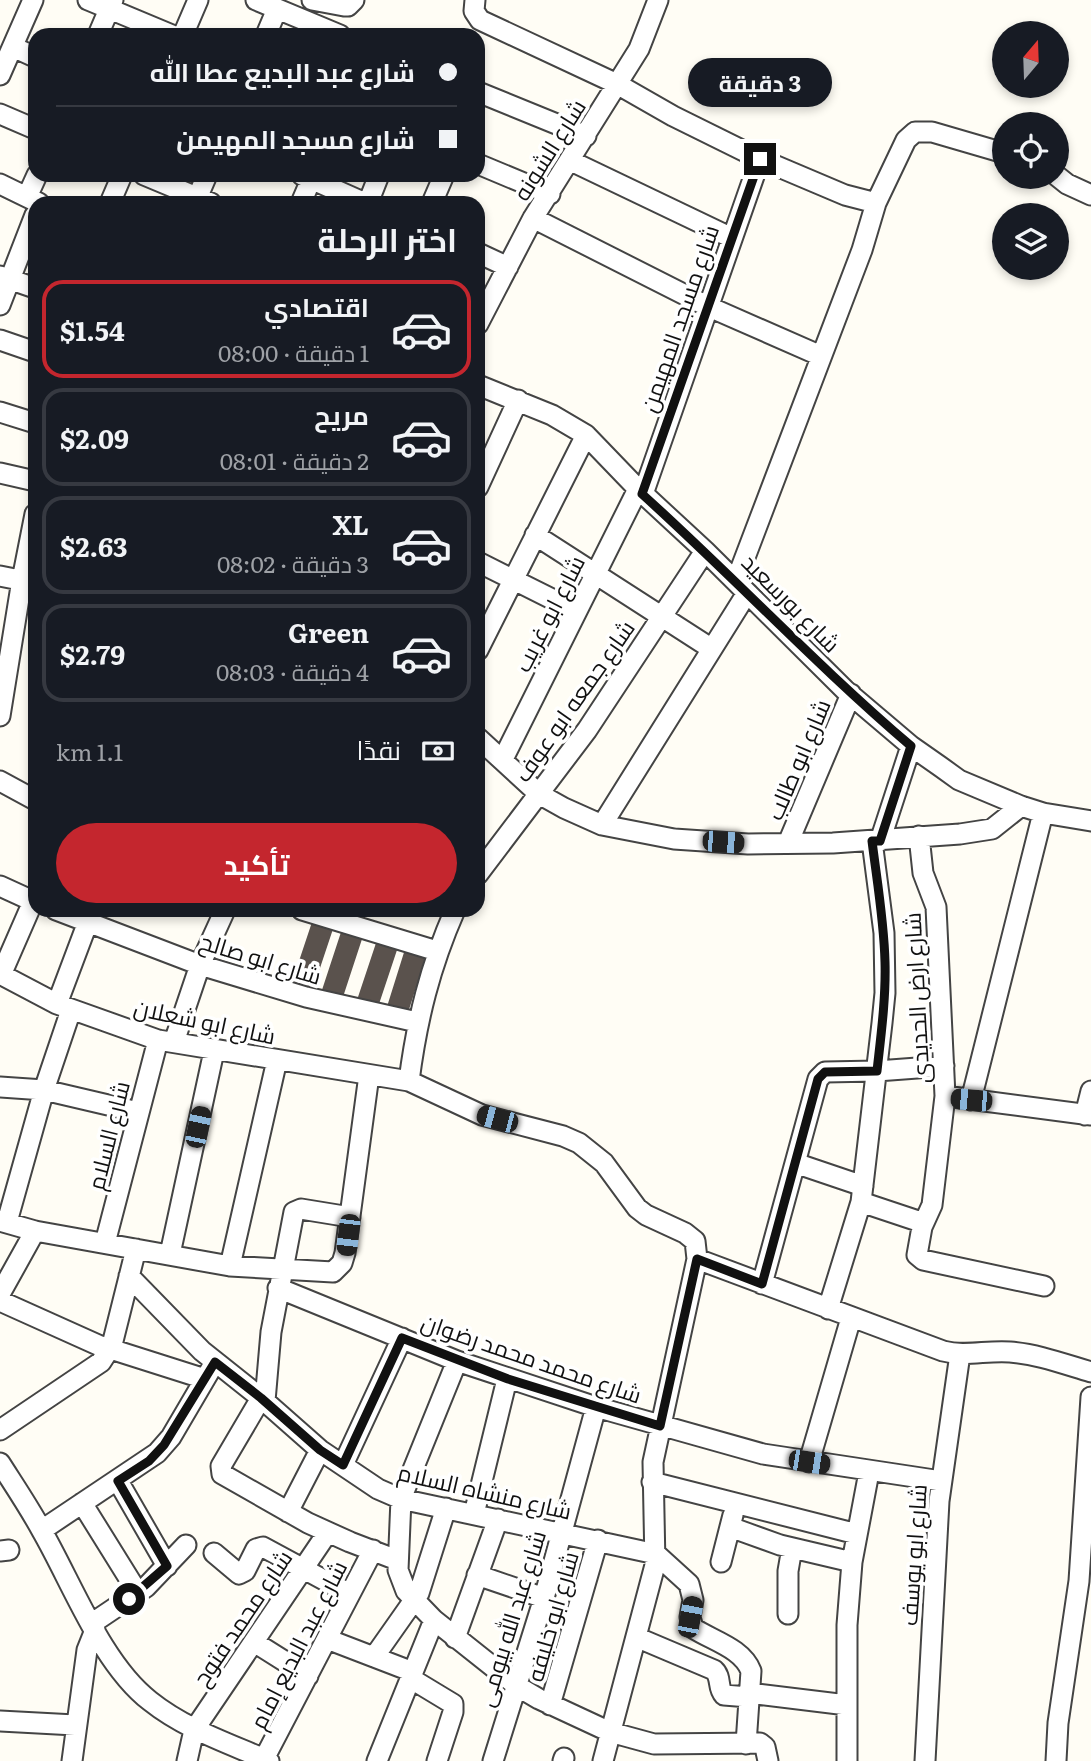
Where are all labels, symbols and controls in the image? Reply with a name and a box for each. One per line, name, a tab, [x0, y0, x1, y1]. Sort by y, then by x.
north arrow	[992, 21, 1069, 98]
map controls	[992, 21, 1069, 280]
text: شارع عبد البديع عطا الله	[150, 51, 415, 90]
callout: 3 دقيقة	[688, 58, 832, 106]
text: 3 دقيقة	[719, 65, 801, 99]
street label: شارع الشونه	[503, 92, 594, 207]
button: locate	[992, 112, 1069, 189]
text: شارع مسجد المهيمن	[176, 118, 415, 157]
route end	[744, 143, 776, 175]
button: layers	[992, 203, 1069, 280]
text: اختر الرحلة	[318, 214, 457, 262]
street label: شارع مسجد المهيمن	[630, 220, 727, 417]
text: اقتصادي	[264, 286, 369, 325]
icon: car	[390, 298, 453, 361]
text: $1.54	[60, 310, 125, 349]
text: 1 دقيقة · 08:00	[218, 335, 369, 369]
text: مريح	[314, 394, 369, 433]
icon: car	[390, 406, 453, 469]
text: $2.09	[60, 418, 129, 457]
text: 2 دقيقة · 08:01	[220, 443, 369, 477]
text: XL	[332, 504, 369, 543]
icon: car	[390, 514, 453, 577]
text: $2.63	[60, 526, 128, 565]
street label: شارع بورسعيد	[734, 545, 849, 660]
text: 3 دقيقة · 08:02	[217, 546, 369, 580]
street label: شارع ابو غريب	[504, 549, 593, 678]
text: Green	[288, 612, 369, 651]
street label: شارع جمعه ابو عوف	[504, 612, 642, 788]
icon: car	[390, 622, 453, 685]
text: $2.79	[60, 634, 125, 673]
text: 4 دقيقة · 08:03	[216, 654, 369, 688]
street label: شارع ابو طالب	[756, 693, 839, 825]
text: نقدًا	[357, 729, 401, 768]
icon: cash	[419, 732, 457, 770]
text: 1.1 km	[56, 734, 123, 768]
button: تأكيد	[56, 823, 457, 903]
car	[702, 830, 745, 854]
street label: شارع ارض الحديدى	[894, 912, 937, 1084]
street label: شارع ابو صالح	[196, 922, 326, 993]
street label: شارع ابو شعلان	[131, 988, 279, 1053]
street label: شارع السلام	[77, 1077, 138, 1193]
car	[950, 1088, 993, 1112]
car	[474, 1103, 521, 1135]
car	[184, 1104, 213, 1150]
car	[336, 1213, 361, 1257]
street label: شارع محمد محمد رضوان	[417, 1303, 647, 1412]
car	[787, 1448, 832, 1476]
street label: شارع منشاه السلام	[395, 1453, 575, 1527]
street label: شارع ابو يوسف	[890, 1483, 935, 1627]
street label: شارع عبد الله بيومى	[467, 1526, 554, 1711]
street label: شارع محمد فتوح	[183, 1542, 300, 1692]
street label: شارع ابو خليفه	[516, 1547, 587, 1685]
street label: شارع عبد البديع إمام	[240, 1554, 355, 1735]
route start	[113, 1583, 145, 1615]
car	[676, 1594, 705, 1640]

